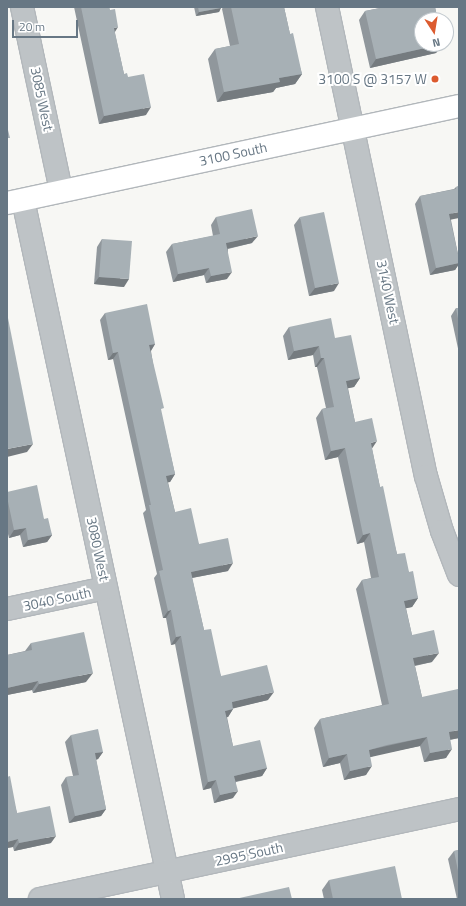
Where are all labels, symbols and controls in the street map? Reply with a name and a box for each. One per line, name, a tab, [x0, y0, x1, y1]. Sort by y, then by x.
scale bar	[14, 12, 80, 38]
north arrow	[414, 12, 454, 52]
text: 20 m	[19, 17, 45, 36]
text: N	[431, 34, 442, 51]
street label: 3085 West	[27, 65, 57, 133]
place label: 3100 S @ 3157 W	[318, 71, 427, 87]
marker: 3100 S @ 3157 W	[430, 74, 440, 84]
street label: 3100 South	[197, 139, 269, 169]
street label: 3140 West	[373, 258, 403, 326]
street label: 3080 West	[83, 515, 113, 583]
street label: 3040 South	[21, 584, 93, 614]
street label: 2995 South	[213, 839, 285, 869]

